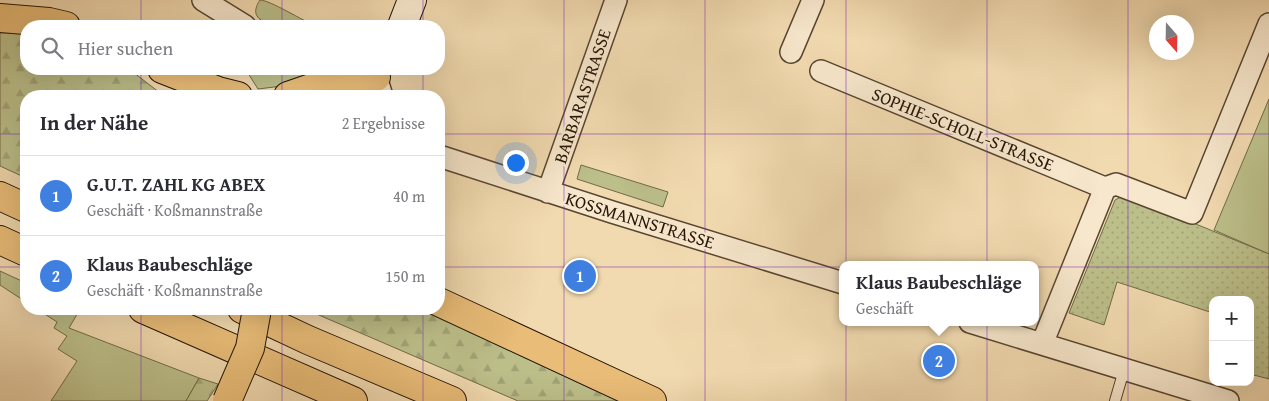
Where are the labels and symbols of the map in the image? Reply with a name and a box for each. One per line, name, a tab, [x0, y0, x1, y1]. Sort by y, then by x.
north arrow	[1149, 15, 1194, 60]
street label: BARBARASTRASSE	[546, 25, 618, 167]
street label: SOPHIE-SCHOLL-STRASSE	[868, 80, 1058, 178]
your location	[503, 150, 529, 176]
street label: KOSSMANNSTRASSE	[562, 184, 718, 256]
pin: 1	[564, 257, 596, 295]
pin: 2	[923, 342, 955, 380]

